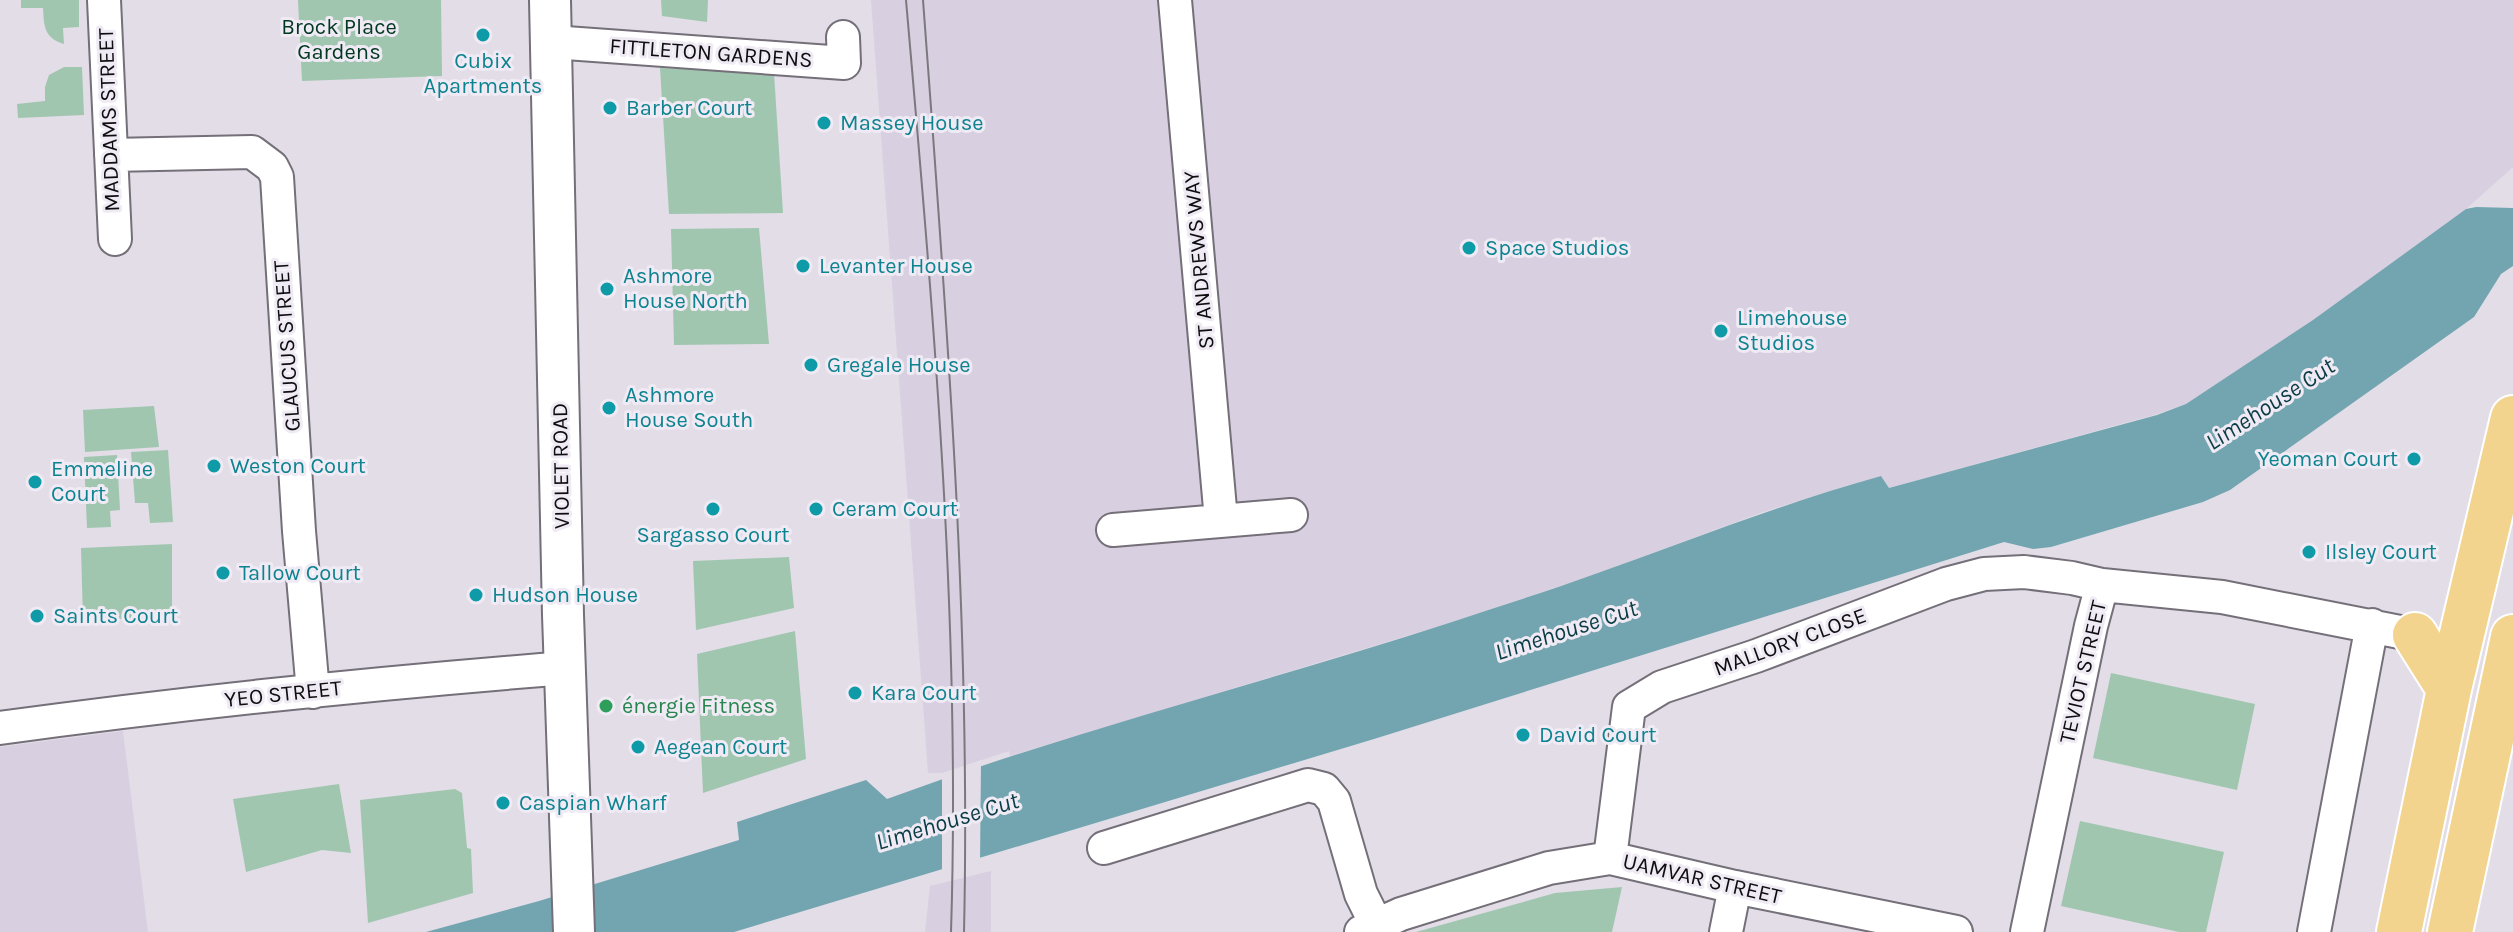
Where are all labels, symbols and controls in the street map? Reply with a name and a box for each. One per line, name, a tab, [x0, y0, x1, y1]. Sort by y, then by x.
park label: Brock Place Gardens	[281, 14, 397, 65]
marker: Cubix Apartments	[474, 26, 492, 44]
street label: MADDAMS STREET	[93, 28, 125, 212]
street label: FITTLETON GARDENS	[609, 33, 813, 73]
place label: Cubix Apartments	[424, 48, 542, 99]
place label: Barber Court	[626, 95, 752, 121]
marker: Barber Court	[601, 99, 619, 117]
place label: Massey House	[840, 110, 984, 136]
marker: Massey House	[815, 114, 833, 132]
street label: ST ANDREWS WAY	[1178, 170, 1220, 350]
place label: Space Studios	[1485, 235, 1629, 261]
marker: Space Studios	[1460, 239, 1478, 257]
place label: Levanter House	[819, 253, 973, 279]
marker: Levanter House	[794, 257, 812, 275]
street label: GLAUCUS STREET	[268, 260, 306, 432]
place label: Ashmore House North	[623, 263, 748, 314]
marker: Ashmore House North	[598, 280, 616, 298]
place label: Limehouse Studios	[1737, 305, 1847, 356]
marker: Limehouse Studios	[1712, 322, 1730, 340]
place label: Gregale House	[827, 352, 971, 378]
water label: Limehouse Cut	[2200, 352, 2340, 456]
marker: Gregale House	[802, 356, 820, 374]
place label: Ashmore House South	[625, 382, 753, 433]
marker: Ashmore House South	[600, 399, 618, 417]
street label: VIOLET ROAD	[547, 403, 575, 529]
place label: Yeoman Court	[2258, 446, 2398, 472]
marker: Yeoman Court	[2405, 450, 2423, 468]
place label: Weston Court	[230, 453, 366, 479]
place label: Emmeline Court	[51, 456, 153, 507]
marker: Weston Court	[205, 457, 223, 475]
marker: Emmeline Court	[26, 473, 44, 491]
place label: Ceram Court	[832, 496, 958, 522]
marker: Sargasso Court	[704, 500, 722, 518]
marker: Ceram Court	[807, 500, 825, 518]
place label: Sargasso Court	[637, 522, 789, 548]
place label: Ilsley Court	[2325, 539, 2437, 565]
marker: Ilsley Court	[2300, 543, 2318, 561]
place label: Tallow Court	[239, 560, 361, 586]
marker: Tallow Court	[214, 564, 232, 582]
place label: Hudson House	[492, 582, 638, 608]
marker: Hudson House	[467, 586, 485, 604]
water label: Limehouse Cut	[1491, 594, 1641, 666]
street label: TEVIOT STREET	[2054, 598, 2112, 746]
street label: MALLORY CLOSE	[1710, 602, 1870, 682]
place label: Saints Court	[53, 603, 178, 629]
marker: Saints Court	[28, 607, 46, 625]
street label: YEO STREET	[223, 675, 343, 713]
place label: Kara Court	[871, 680, 977, 706]
marker: Kara Court	[846, 684, 864, 702]
place label: énergie Fitness	[622, 693, 775, 719]
marker: énergie Fitness	[597, 697, 615, 715]
place label: David Court	[1539, 722, 1657, 748]
marker: David Court	[1514, 726, 1532, 744]
place label: Aegean Court	[654, 734, 787, 760]
marker: Aegean Court	[629, 738, 647, 756]
water label: Limehouse Cut	[872, 786, 1023, 856]
place label: Caspian Wharf	[519, 790, 667, 816]
marker: Caspian Wharf	[494, 794, 512, 812]
street label: UAMVAR STREET	[1620, 848, 1784, 910]

